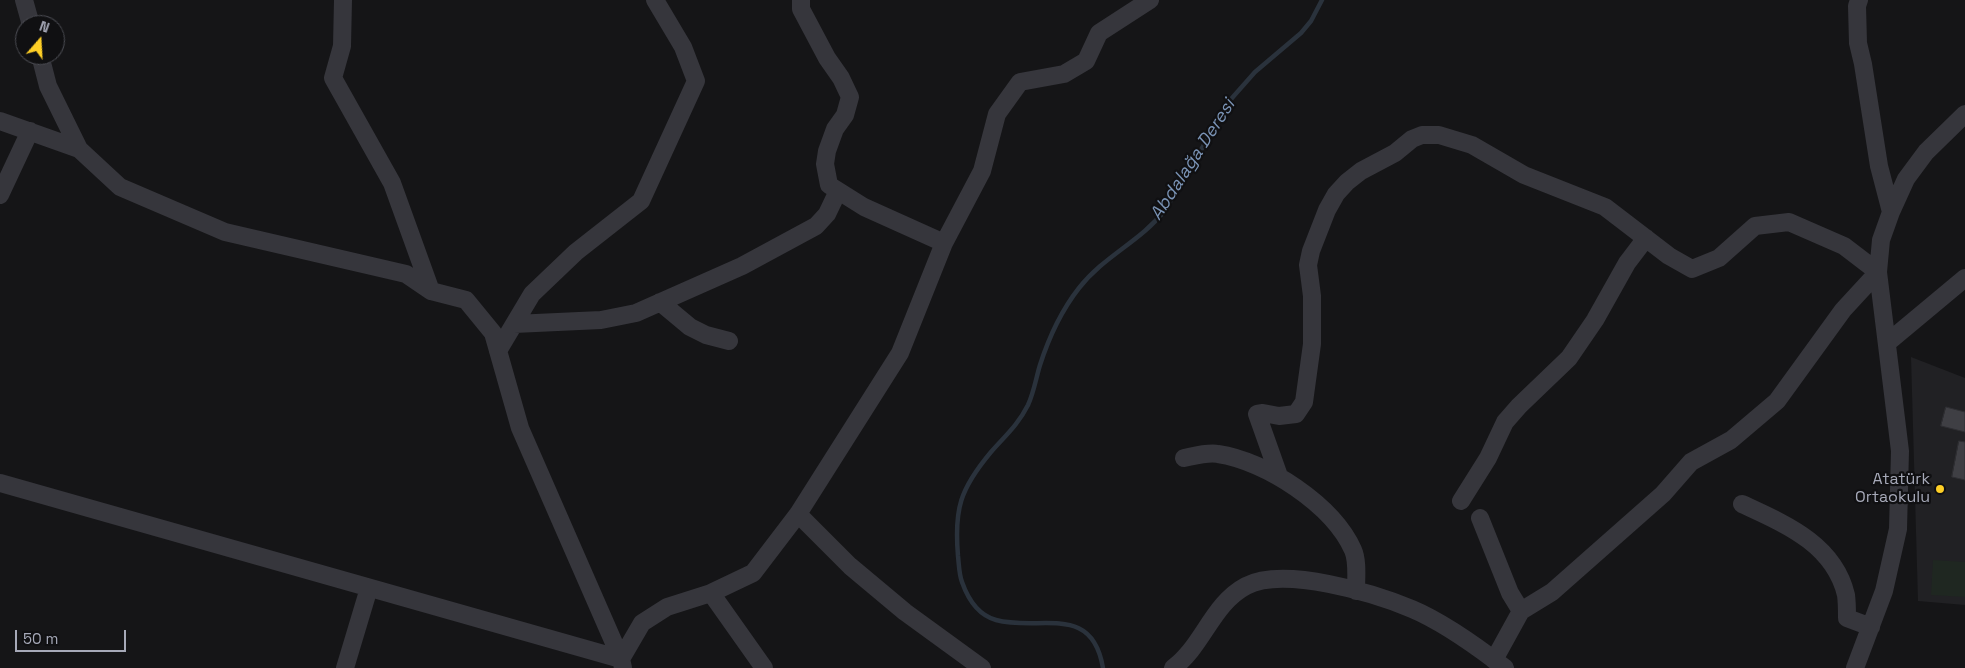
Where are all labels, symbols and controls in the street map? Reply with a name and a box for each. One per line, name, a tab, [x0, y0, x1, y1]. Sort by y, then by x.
north arrow	[15, 15, 65, 65]
text: N	[37, 17, 52, 37]
water label: Abdalağa Deresi	[1146, 96, 1240, 224]
place label: Atatürk Ortaokulu	[1855, 470, 1930, 508]
marker: Atatürk Ortaokulu	[1934, 483, 1946, 495]
scale bar	[18, 620, 129, 652]
text: 50 m	[23, 629, 58, 648]

